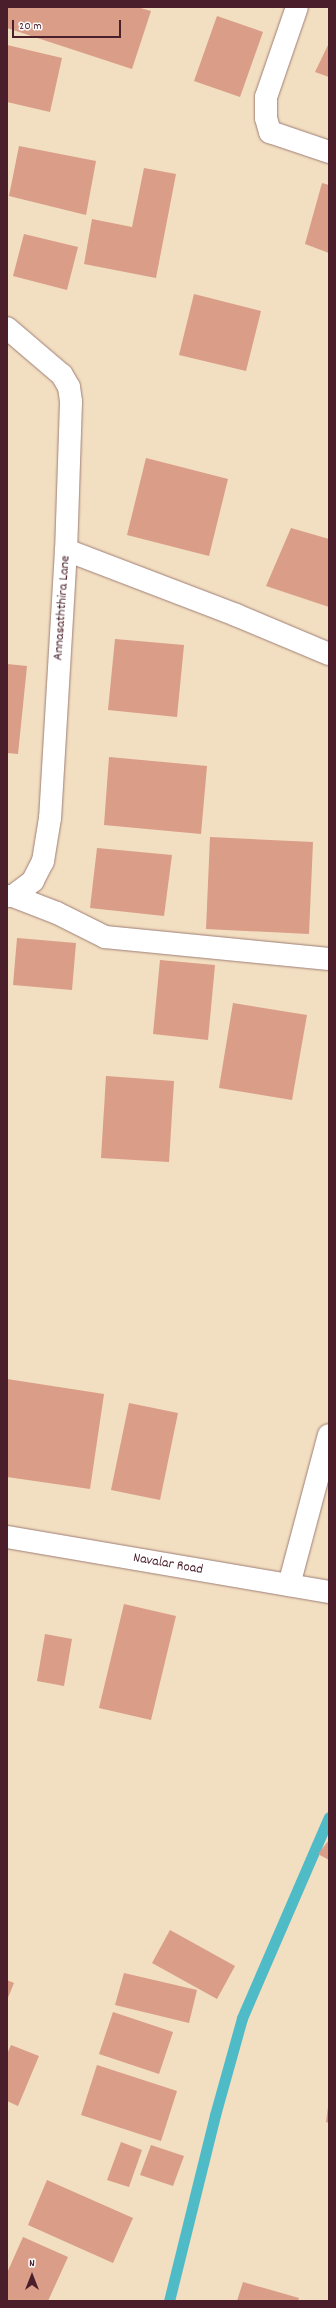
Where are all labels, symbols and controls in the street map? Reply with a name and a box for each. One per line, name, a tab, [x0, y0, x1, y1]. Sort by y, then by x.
scale bar	[14, 12, 123, 38]
text: 20 m	[19, 18, 42, 35]
street label: Annasaththira Lane	[50, 555, 74, 661]
street label: Navalar Road	[132, 1550, 204, 1578]
north arrow	[12, 2256, 52, 2296]
text: N	[29, 2256, 35, 2272]

